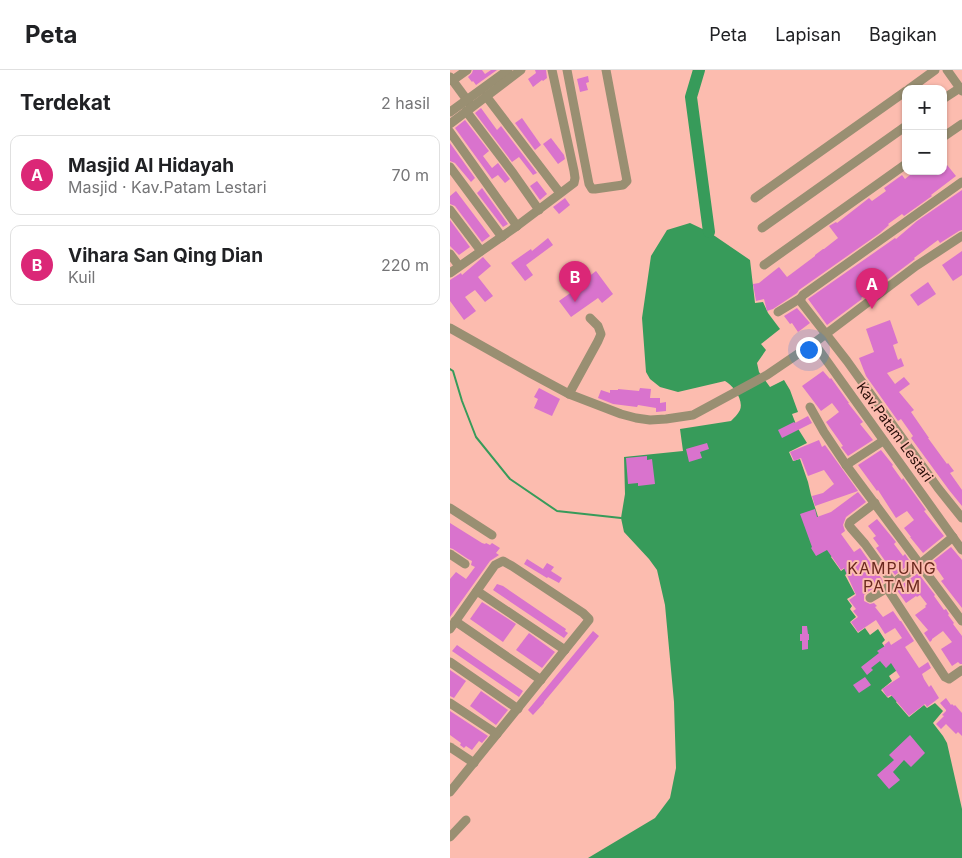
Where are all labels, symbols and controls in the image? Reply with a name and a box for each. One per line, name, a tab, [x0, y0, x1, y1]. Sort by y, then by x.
text: Peta	[25, 20, 78, 49]
text: Peta	[709, 24, 747, 45]
text: Lapisan	[775, 24, 841, 45]
text: Bagikan	[869, 24, 937, 45]
map controls	[902, 85, 947, 175]
button: +	[902, 85, 947, 130]
text: Terdekat	[20, 90, 111, 115]
text: 2 hasil	[381, 93, 430, 113]
button: −	[902, 130, 947, 175]
text: Masjid Al Hidayah	[68, 154, 234, 177]
text: A	[31, 165, 43, 185]
text: 70 m	[392, 165, 429, 185]
text: Masjid · Kav.Patam Lestari	[68, 177, 267, 197]
text: Vihara San Qing Dian	[68, 244, 263, 267]
text: B	[32, 255, 42, 275]
text: 220 m	[381, 255, 429, 275]
pin: B	[559, 261, 591, 302]
text: Kuil	[68, 267, 95, 287]
pin: A	[856, 268, 888, 309]
your location	[796, 337, 822, 363]
street label: Kav.Patam Lestari	[854, 379, 937, 485]
district label: KAMPUNG PATAM	[847, 558, 937, 596]

